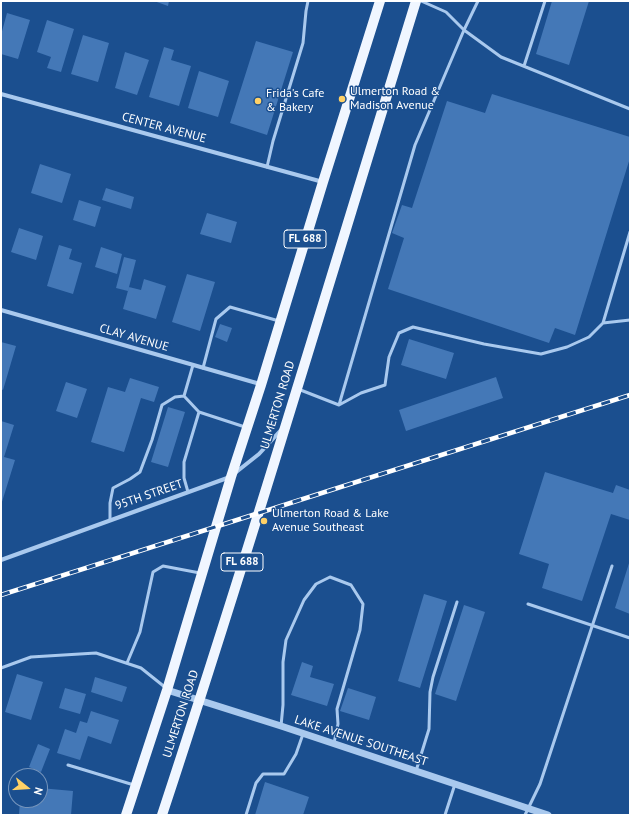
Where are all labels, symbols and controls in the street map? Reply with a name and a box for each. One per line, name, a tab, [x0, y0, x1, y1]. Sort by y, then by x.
place label: Ulmerton Road & Madison Avenue	[350, 85, 440, 113]
place label: Frida's Cafe & Bakery	[266, 87, 324, 115]
marker: Ulmerton Road & Madison Avenue	[337, 94, 347, 104]
marker: Frida's Cafe & Bakery	[253, 96, 263, 106]
street label: CENTER AVENUE	[120, 110, 208, 146]
road number: FL 688	[284, 230, 326, 248]
street label: CLAY AVENUE	[98, 321, 170, 355]
street label: ULMERTON ROAD	[258, 359, 298, 451]
street label: 95TH STREET	[113, 477, 185, 513]
place label: Ulmerton Road & Lake Avenue Southeast	[272, 507, 389, 535]
marker: Ulmerton Road & Lake Avenue Southeast	[259, 516, 269, 526]
road number: FL 688	[221, 553, 263, 571]
street label: ULMERTON ROAD	[160, 668, 202, 760]
street label: LAKE AVENUE SOUTHEAST	[293, 713, 429, 769]
north arrow	[8, 768, 48, 808]
text: N	[31, 786, 46, 797]

